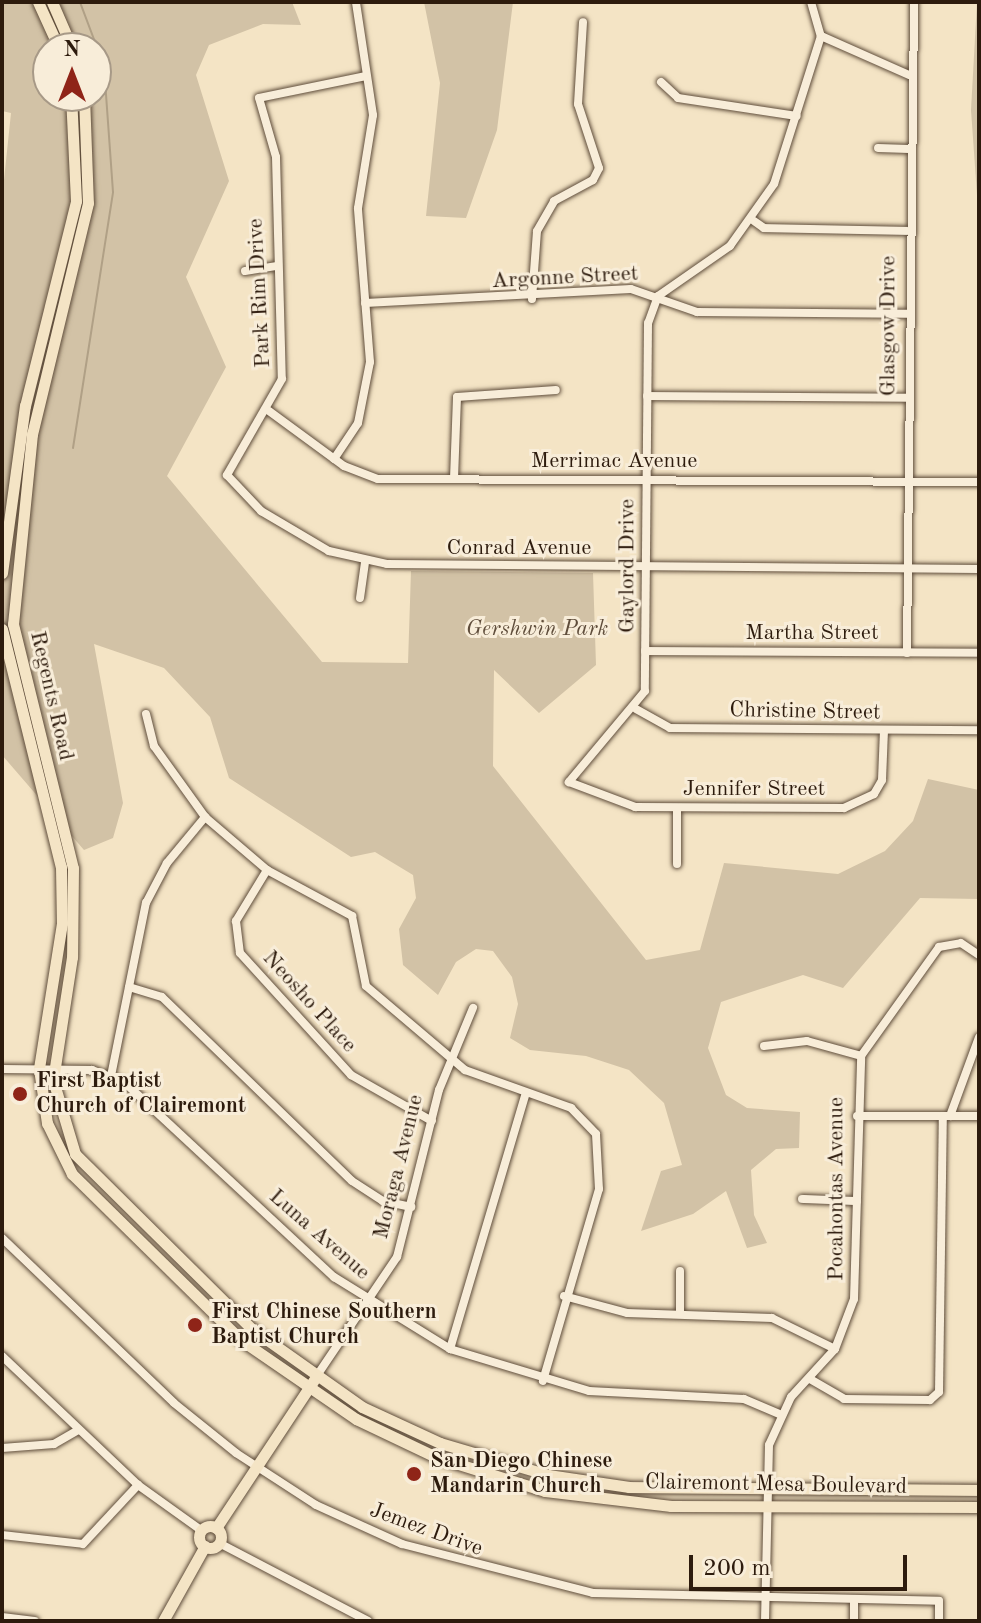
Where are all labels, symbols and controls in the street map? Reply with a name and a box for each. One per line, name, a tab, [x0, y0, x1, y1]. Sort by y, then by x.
north arrow	[32, 32, 112, 112]
text: N	[64, 39, 80, 61]
street label: Park Rim Drive	[243, 218, 277, 368]
street label: Glasgow Drive	[876, 256, 902, 396]
street label: Argonne Street	[491, 261, 639, 295]
street label: Merrimac Avenue	[531, 449, 697, 475]
street label: Gaylord Drive	[615, 499, 641, 633]
street label: Conrad Avenue	[447, 536, 591, 562]
park label: Gershwin Park	[466, 617, 608, 643]
street label: Martha Street	[745, 621, 879, 647]
street label: Regents Road	[23, 629, 79, 763]
street label: Christine Street	[729, 697, 881, 727]
street label: Jennifer Street	[683, 777, 825, 803]
street label: Neosho Place	[256, 946, 362, 1058]
place label: First Baptist Church of Clairemont	[36, 1068, 246, 1120]
marker: First Baptist Church of Clairemont	[11, 1085, 29, 1103]
street label: Moraga Avenue	[368, 1092, 430, 1242]
street label: Pocahontas Avenue	[824, 1097, 850, 1281]
street label: Luna Avenue	[263, 1184, 375, 1286]
place label: First Chinese Southern Baptist Church	[211, 1299, 437, 1350]
marker: First Chinese Southern Baptist Church	[186, 1316, 204, 1334]
place label: San Diego Chinese Mandarin Church	[430, 1448, 613, 1500]
marker: San Diego Chinese Mandarin Church	[405, 1465, 423, 1483]
street label: Clairemont Mesa Boulevard	[645, 1470, 907, 1500]
street label: Jemez Drive	[366, 1497, 486, 1563]
scale bar	[693, 1539, 911, 1589]
text: 200 m	[703, 1557, 771, 1581]

